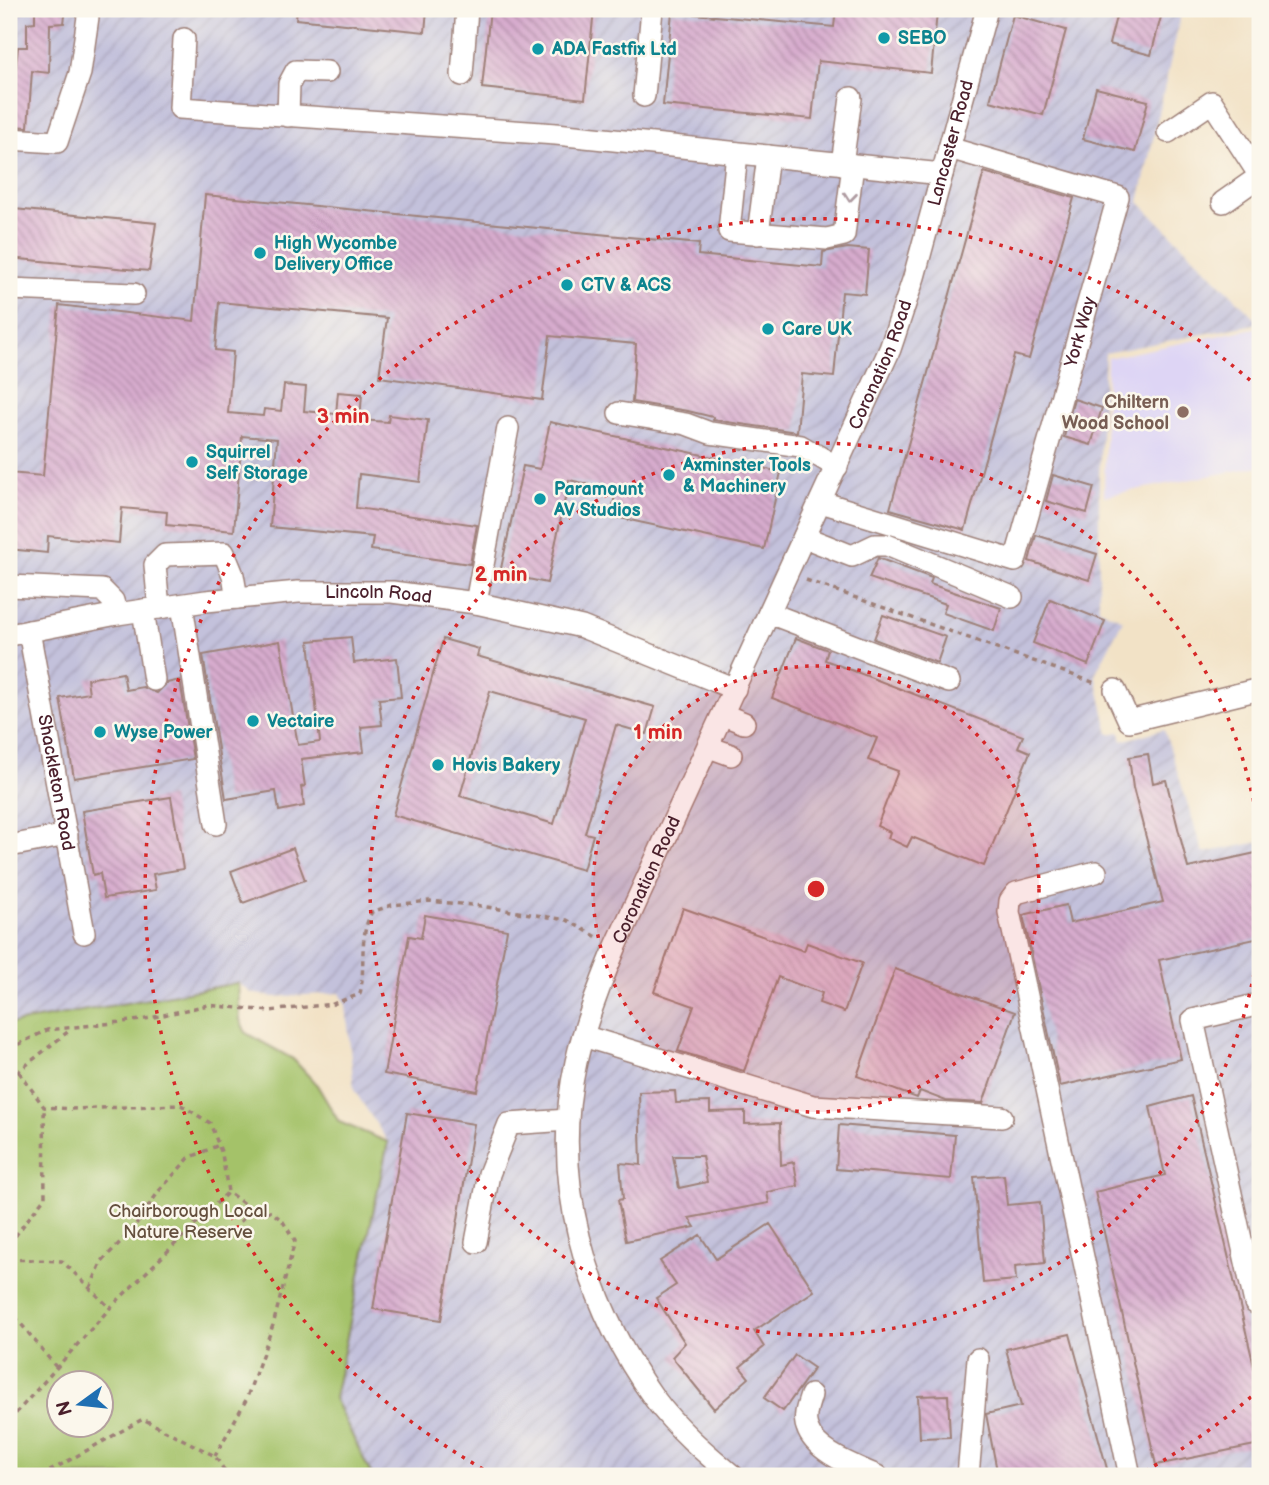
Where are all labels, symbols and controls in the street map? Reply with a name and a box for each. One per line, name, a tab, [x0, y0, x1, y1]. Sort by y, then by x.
place label: SEBO	[898, 28, 947, 49]
marker: SEBO	[876, 30, 892, 46]
place label: ADA Fastfix Ltd	[551, 39, 677, 60]
marker: ADA Fastfix Ltd	[530, 41, 546, 57]
street label: Lancaster Road	[924, 78, 978, 208]
one-way arrow	[843, 192, 858, 203]
place label: High Wycombe Delivery Office	[274, 233, 397, 275]
marker: High Wycombe Delivery Office	[252, 245, 268, 261]
place label: CTV & ACS	[581, 275, 671, 296]
marker: CTV & ACS	[559, 277, 575, 293]
street label: York Way	[1060, 293, 1101, 371]
street label: Coronation Road	[844, 297, 917, 433]
place label: Care UK	[782, 319, 852, 340]
marker: Care UK	[760, 321, 776, 337]
place label: Chiltern Wood School	[1062, 392, 1169, 434]
text: 3 min	[317, 404, 369, 429]
marker: Chiltern Wood School	[1175, 404, 1191, 420]
place label: Squirrel Self Storage	[206, 442, 308, 484]
marker: Squirrel Self Storage	[184, 454, 200, 470]
place label: Axminster Tools & Machinery	[682, 455, 811, 497]
marker: Axminster Tools & Machinery	[661, 467, 677, 483]
place label: Paramount AV Studios	[553, 479, 644, 521]
marker: Paramount AV Studios	[532, 491, 548, 507]
text: 2 min	[474, 562, 528, 587]
street label: Lincoln Road	[325, 582, 433, 608]
place label: Vectaire	[267, 711, 334, 732]
street label: Shackleton Road	[33, 713, 79, 852]
marker: Vectaire	[245, 713, 261, 729]
text: 1 min	[633, 720, 683, 745]
place label: Wyse Power	[114, 722, 214, 743]
marker: Wyse Power	[92, 724, 108, 740]
place label: Hovis Bakery	[452, 755, 561, 776]
marker: Hovis Bakery	[430, 757, 446, 773]
street label: Coronation Road	[608, 813, 685, 947]
centre of rings	[804, 877, 828, 901]
park label: Chairborough Local Nature Reserve	[108, 1201, 268, 1243]
north arrow	[46, 1370, 116, 1440]
text: N	[52, 1398, 78, 1418]

